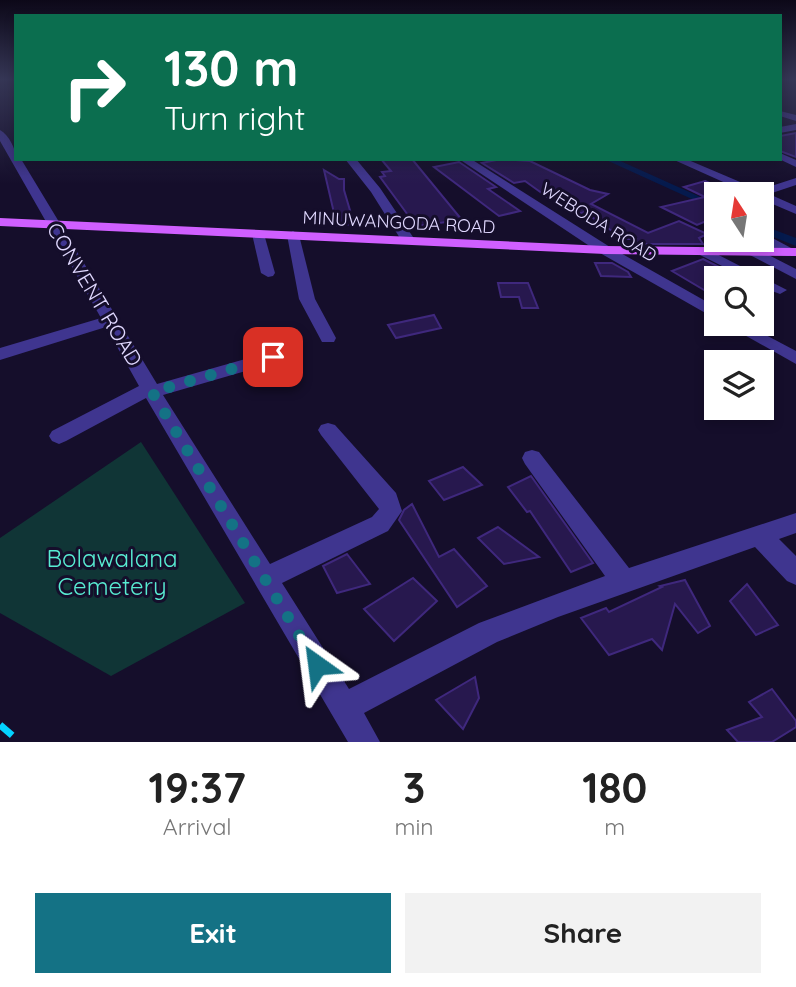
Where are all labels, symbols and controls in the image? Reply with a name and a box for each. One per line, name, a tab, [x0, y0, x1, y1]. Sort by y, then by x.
text: 130 m	[164, 37, 298, 98]
icon: right	[49, 42, 140, 133]
text: Turn right	[164, 98, 305, 138]
street label: WEBODA ROAD	[537, 177, 661, 267]
north arrow	[704, 182, 774, 252]
map controls	[704, 182, 774, 420]
street label: MINUWANGODA ROAD	[302, 205, 496, 239]
street label: CONVENT ROAD	[42, 217, 148, 371]
button: search	[704, 266, 774, 336]
pin	[243, 327, 303, 387]
icon: arrive	[254, 338, 292, 376]
button: layers	[704, 350, 774, 420]
park label: Bolawalana Cemetery	[46, 543, 178, 601]
position arrow	[280, 628, 354, 702]
text: 19:37	[149, 761, 246, 814]
text: 3	[403, 761, 425, 814]
text: 180	[582, 761, 647, 814]
text: Arrival	[163, 812, 232, 841]
text: min	[394, 812, 434, 841]
text: m	[604, 812, 625, 841]
button: Exit	[35, 893, 391, 973]
button: Share	[405, 893, 761, 973]

